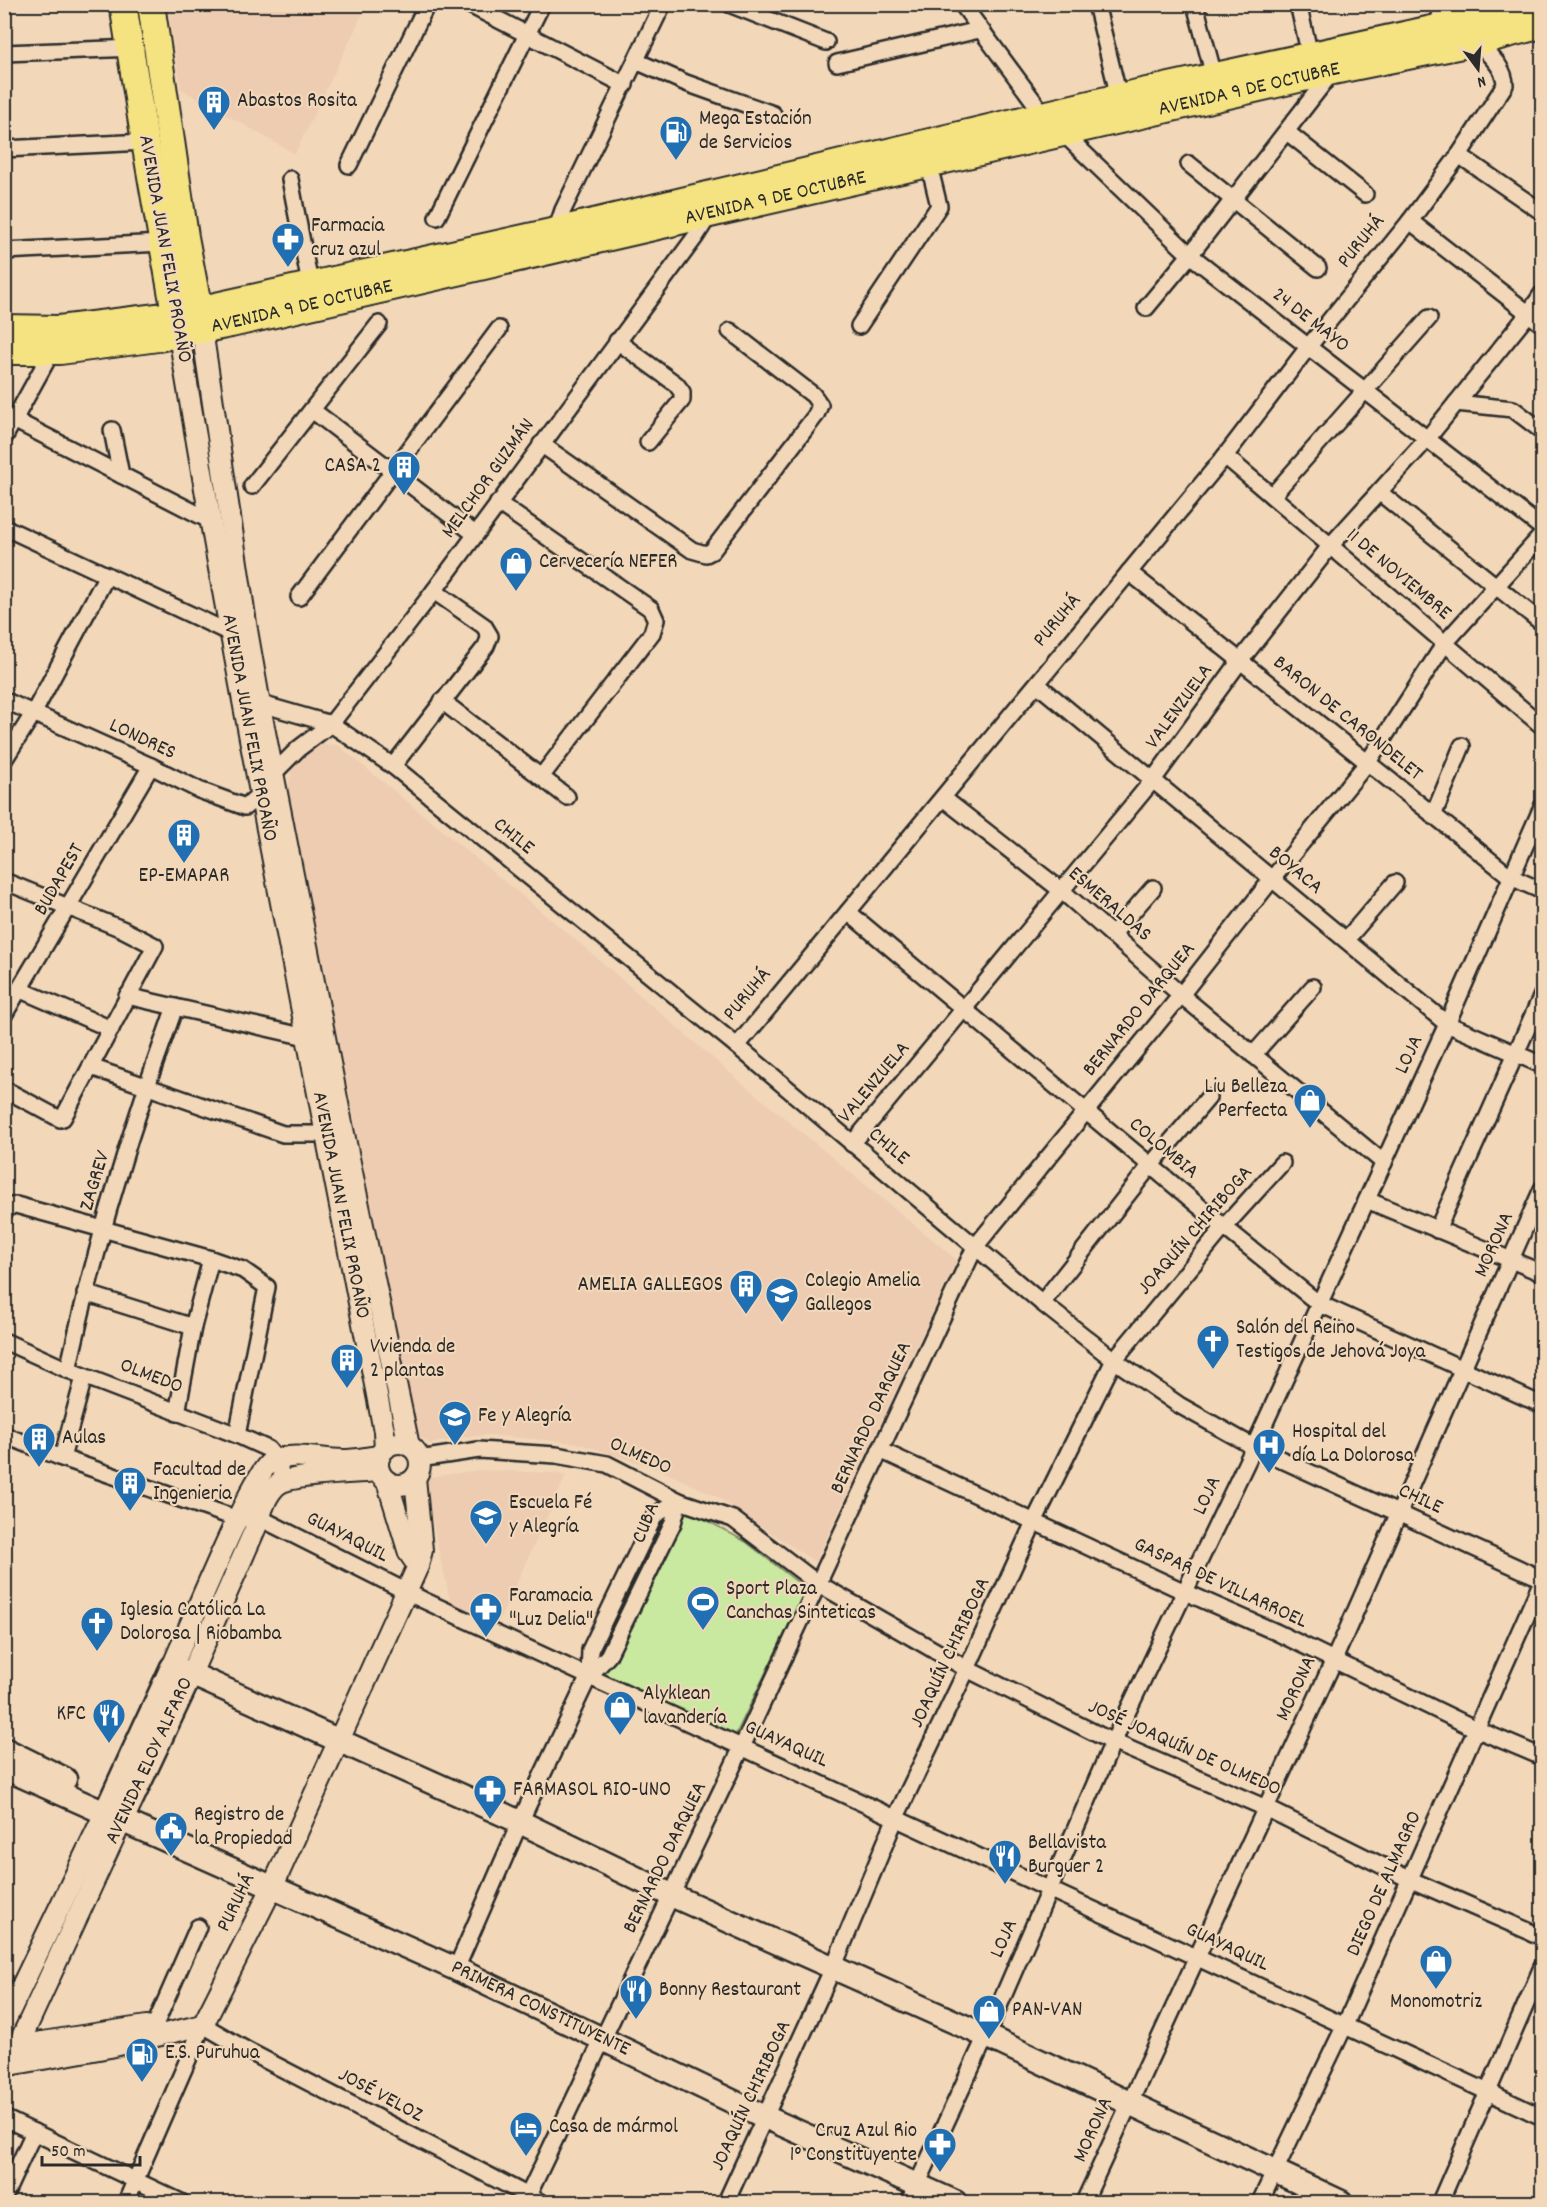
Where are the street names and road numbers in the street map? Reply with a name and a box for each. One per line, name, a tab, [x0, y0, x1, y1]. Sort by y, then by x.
street label: AVENIDA 9 DE OCTUBRE	[1156, 55, 1343, 126]
street label: AVENIDA JUAN FELIX PROAÑO	[129, 133, 199, 365]
street label: AVENIDA 9 DE OCTUBRE	[682, 163, 870, 234]
street label: PURUHÁ	[1331, 209, 1393, 275]
street label: AVENIDA 9 DE OCTUBRE	[209, 272, 396, 342]
street label: 24 DE MAYO	[1265, 281, 1355, 361]
street label: MELCHOR GUZMÁN	[435, 413, 543, 545]
street label: 11 DE NOVIEMBRE	[1339, 522, 1458, 628]
street label: PURUHÁ	[1027, 588, 1089, 654]
street label: AVENIDA JUAN FELIX PROAÑO	[212, 612, 284, 844]
street label: BARON DE CARONDELET	[1265, 649, 1429, 789]
street label: VALENZUELA	[1139, 658, 1221, 756]
street label: LONDRES	[104, 711, 180, 769]
street label: CHILE	[486, 811, 541, 863]
street label: BUDAPEST	[27, 838, 93, 922]
street label: BOYACA	[1261, 839, 1329, 903]
street label: ESMERALDAS	[1060, 860, 1158, 950]
street label: BERNARDO DARQUEA	[1076, 936, 1204, 1084]
street label: PURUHÁ	[717, 962, 779, 1028]
street label: LOJA	[1388, 1031, 1432, 1079]
street label: VALENZUELA	[832, 1035, 918, 1131]
street label: AVENIDA JUAN FELIX PROAÑO	[303, 1089, 377, 1321]
street label: COLOMBIA	[1121, 1111, 1205, 1187]
street label: CHILE	[861, 1121, 916, 1173]
street label: ZAGREV	[73, 1147, 119, 1215]
street label: JOAQUÍN CHIRIBOGA	[1131, 1160, 1261, 1302]
street label: MORONA	[1467, 1208, 1523, 1282]
street label: BERNARDO DARQUEA	[823, 1337, 921, 1499]
street label: OLMEDO	[115, 1351, 187, 1403]
street label: OLMEDO	[604, 1430, 676, 1484]
street label: LOJA	[1186, 1472, 1230, 1520]
street label: CHILE	[1393, 1477, 1447, 1523]
street label: CUBA	[625, 1498, 669, 1548]
street label: GUAYAQUIL	[301, 1504, 394, 1572]
street label: GASPAR DE VILLARROEL	[1128, 1531, 1312, 1638]
street label: JOAQUÍN CHIRIBOGA	[903, 1573, 999, 1733]
street label: MORONA	[1269, 1652, 1325, 1726]
street label: AVENIDA ELOY ALFARO	[98, 1673, 202, 1849]
street label: JOSÉ JOAQUÍN DE OLMEDO	[1083, 1693, 1285, 1805]
street label: GUAYAQUIL	[739, 1713, 833, 1777]
street label: BERNARDO DARQUEA	[616, 1777, 716, 1939]
street label: DIEGO DE ALMAGRO	[1340, 1807, 1430, 1961]
street label: PURUHÁ	[210, 1869, 264, 1937]
street label: LOJA	[983, 1915, 1027, 1963]
street label: GUAYAQUIL	[1180, 1916, 1274, 1981]
street label: PRIMERA CONSTITUYENTE	[445, 1954, 635, 2065]
street label: JOAQUÍN CHIRIBOGA	[704, 2016, 800, 2176]
street label: JOSÉ VELOZ	[332, 2061, 429, 2131]
street label: MORONA	[1066, 2093, 1122, 2167]

